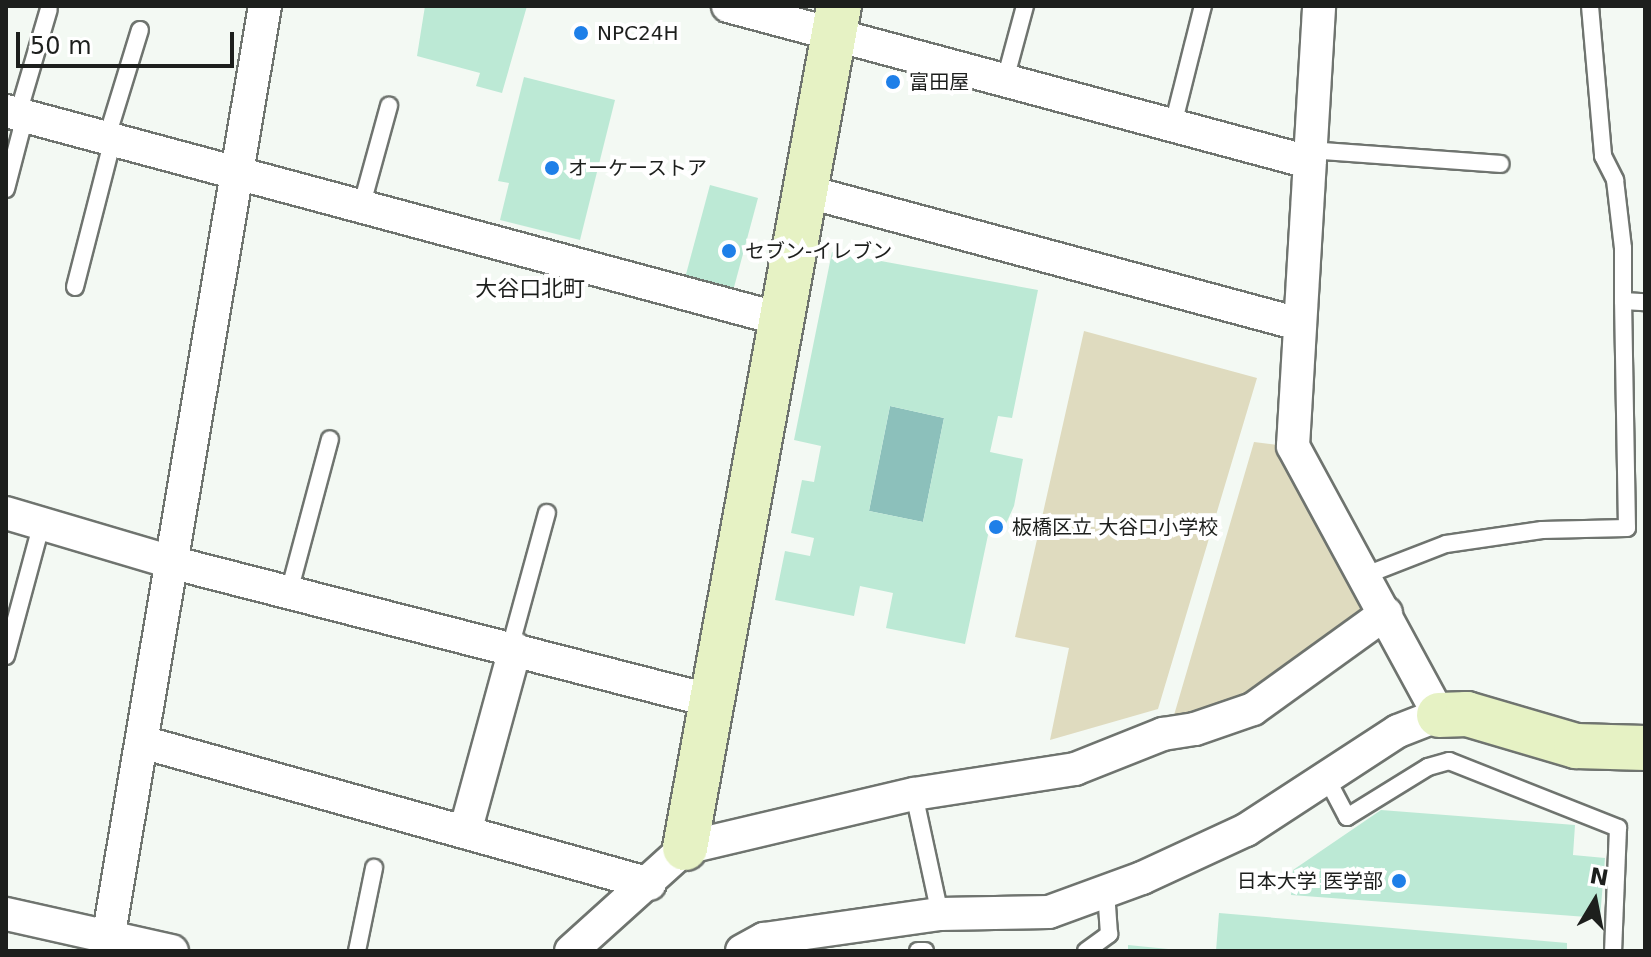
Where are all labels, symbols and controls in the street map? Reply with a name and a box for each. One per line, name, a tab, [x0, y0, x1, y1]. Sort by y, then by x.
scale bar	[20, 16, 238, 66]
place label: NPC24H	[597, 21, 678, 45]
marker: NPC24H	[572, 24, 590, 42]
text: 50 m	[30, 32, 92, 60]
place label: 富田屋	[909, 70, 969, 94]
marker: 富田屋	[884, 73, 902, 91]
place label: オーケーストア	[568, 156, 708, 180]
marker: オーケーストア	[543, 159, 561, 177]
place label: セブン-イレブン	[745, 239, 892, 263]
marker: セブン-イレブン	[720, 242, 738, 260]
district label: 大谷口北町	[475, 276, 585, 302]
place label: 板橋区立 大谷口小学校	[1012, 515, 1218, 539]
marker: 板橋区立 大谷口小学校	[987, 518, 1005, 536]
north arrow	[1555, 861, 1635, 941]
text: N	[1588, 863, 1610, 891]
place label: 日本大学 医学部	[1237, 869, 1383, 893]
marker: 日本大学 医学部	[1390, 872, 1408, 890]

